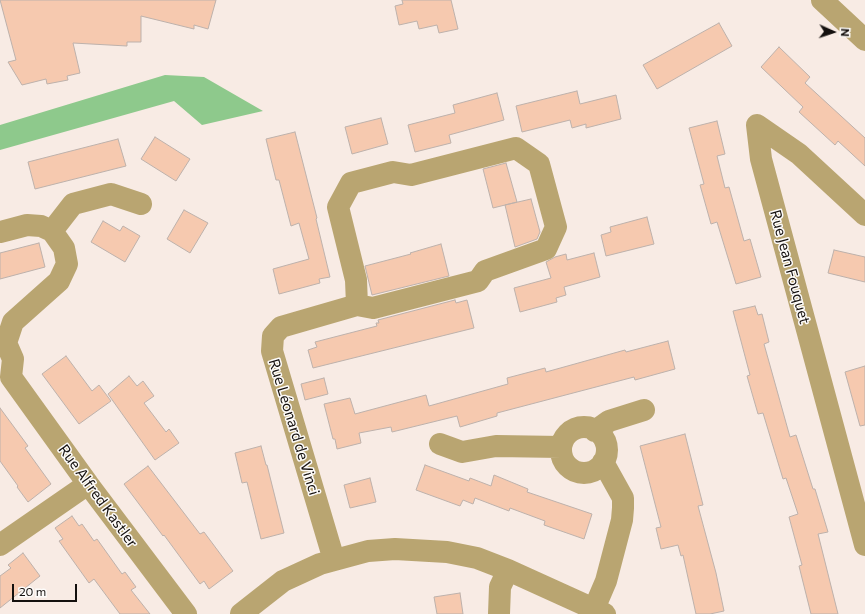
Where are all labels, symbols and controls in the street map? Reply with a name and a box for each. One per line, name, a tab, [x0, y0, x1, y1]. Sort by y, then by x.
north arrow	[813, 12, 853, 52]
text: N	[839, 28, 852, 37]
street label: Rue Jean Fouquet	[766, 208, 814, 326]
street label: Rue Léonard de Vinci	[265, 357, 323, 497]
street label: Rue Alfred Kastler	[55, 441, 141, 551]
scale bar	[14, 576, 79, 602]
text: 20 m	[19, 584, 46, 598]

